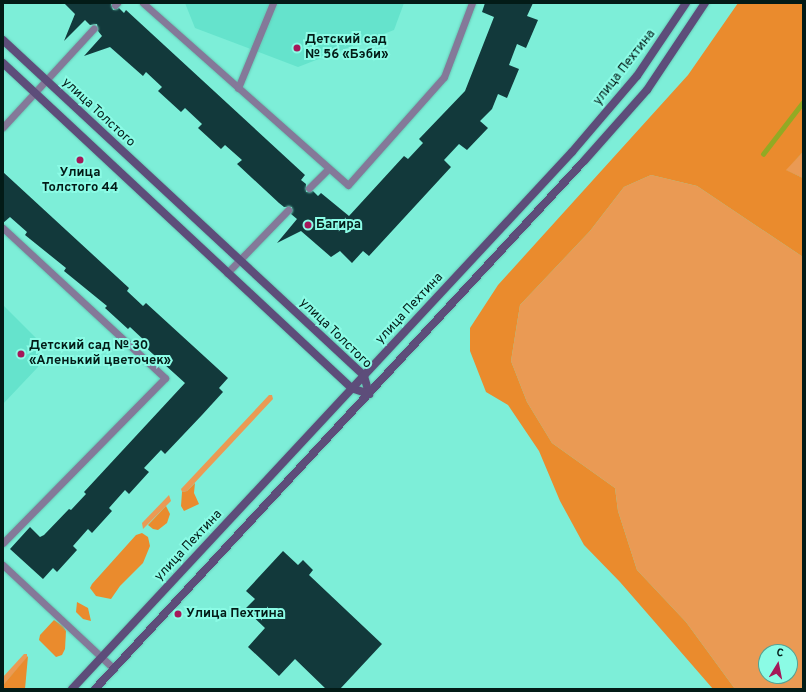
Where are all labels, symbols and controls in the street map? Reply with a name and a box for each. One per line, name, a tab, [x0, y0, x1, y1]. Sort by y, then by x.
street label: улица Пехтина	[591, 27, 659, 109]
place label: Детский сад № 56 «Бэби»	[305, 33, 388, 64]
marker: Детский сад № 56 «Бэби»	[292, 43, 302, 53]
street label: улица Толстого	[58, 75, 138, 151]
marker: Улица Толстого 44	[75, 155, 85, 165]
place label: Улица Толстого 44	[42, 166, 118, 197]
place label: Багира	[316, 217, 361, 233]
marker: Багира	[303, 220, 313, 230]
street label: улица Пехтина	[373, 270, 447, 348]
street label: улица Толстого	[295, 295, 375, 373]
place label: Детский сад № 30 «Аленький цветочек»	[29, 339, 171, 370]
marker: Детский сад № 30 «Аленький цветочек»	[16, 349, 26, 359]
street label: улица Пехтина	[152, 507, 226, 585]
place label: Улица Пехтина	[186, 606, 284, 622]
marker: Улица Пехтина	[173, 609, 183, 619]
north arrow	[758, 644, 798, 684]
text: С	[775, 646, 785, 661]

